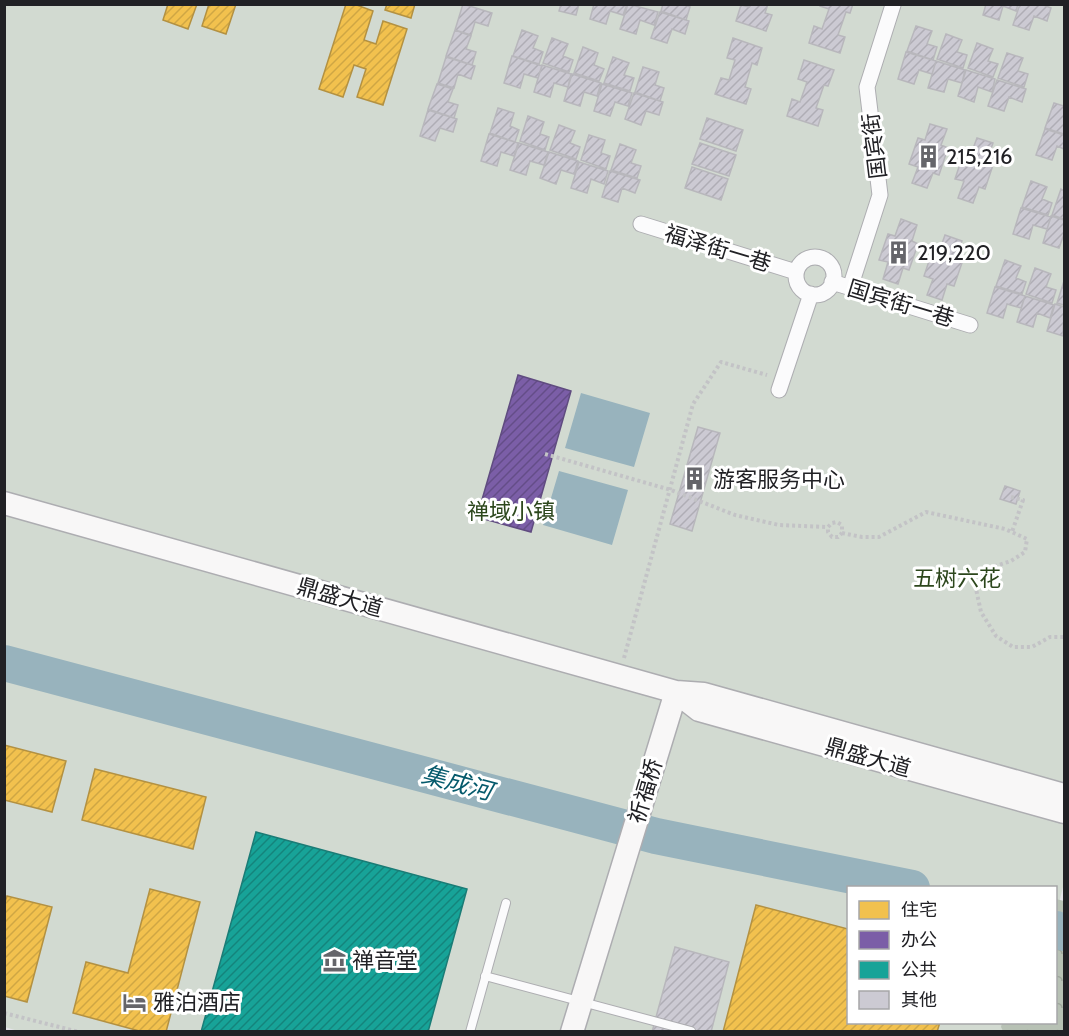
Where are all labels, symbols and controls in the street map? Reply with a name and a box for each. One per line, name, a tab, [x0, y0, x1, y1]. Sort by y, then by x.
street label: 国宾街	[857, 112, 892, 180]
building icon: 215,216	[915, 143, 941, 169]
place label: 215,216	[946, 143, 1013, 170]
street label: 福泽街一巷	[661, 219, 774, 277]
building icon: 219,220	[886, 239, 912, 265]
place label: 219,220	[917, 239, 991, 266]
street label: 国宾街一巷	[844, 274, 957, 332]
building icon: 游客服务中心	[682, 466, 708, 492]
place label: 游客服务中心	[713, 466, 845, 493]
park label: 禅域小镇	[467, 498, 555, 525]
park label: 五树六花	[913, 565, 1001, 592]
street label: 鼎盛大道	[294, 572, 386, 623]
street label: 鼎盛大道	[822, 732, 914, 783]
street label: 祈福桥	[623, 756, 668, 827]
water label: 集成河	[419, 759, 500, 807]
legend	[847, 886, 1057, 1024]
text: 住宅	[901, 899, 937, 921]
text: 办公	[901, 929, 937, 951]
museum icon: 禅音堂	[321, 947, 347, 973]
place label: 禅音堂	[352, 947, 418, 974]
text: 公共	[901, 959, 937, 981]
hotel icon: 雅泊酒店	[122, 989, 148, 1015]
place label: 雅泊酒店	[153, 989, 241, 1016]
text: 其他	[901, 989, 937, 1011]

